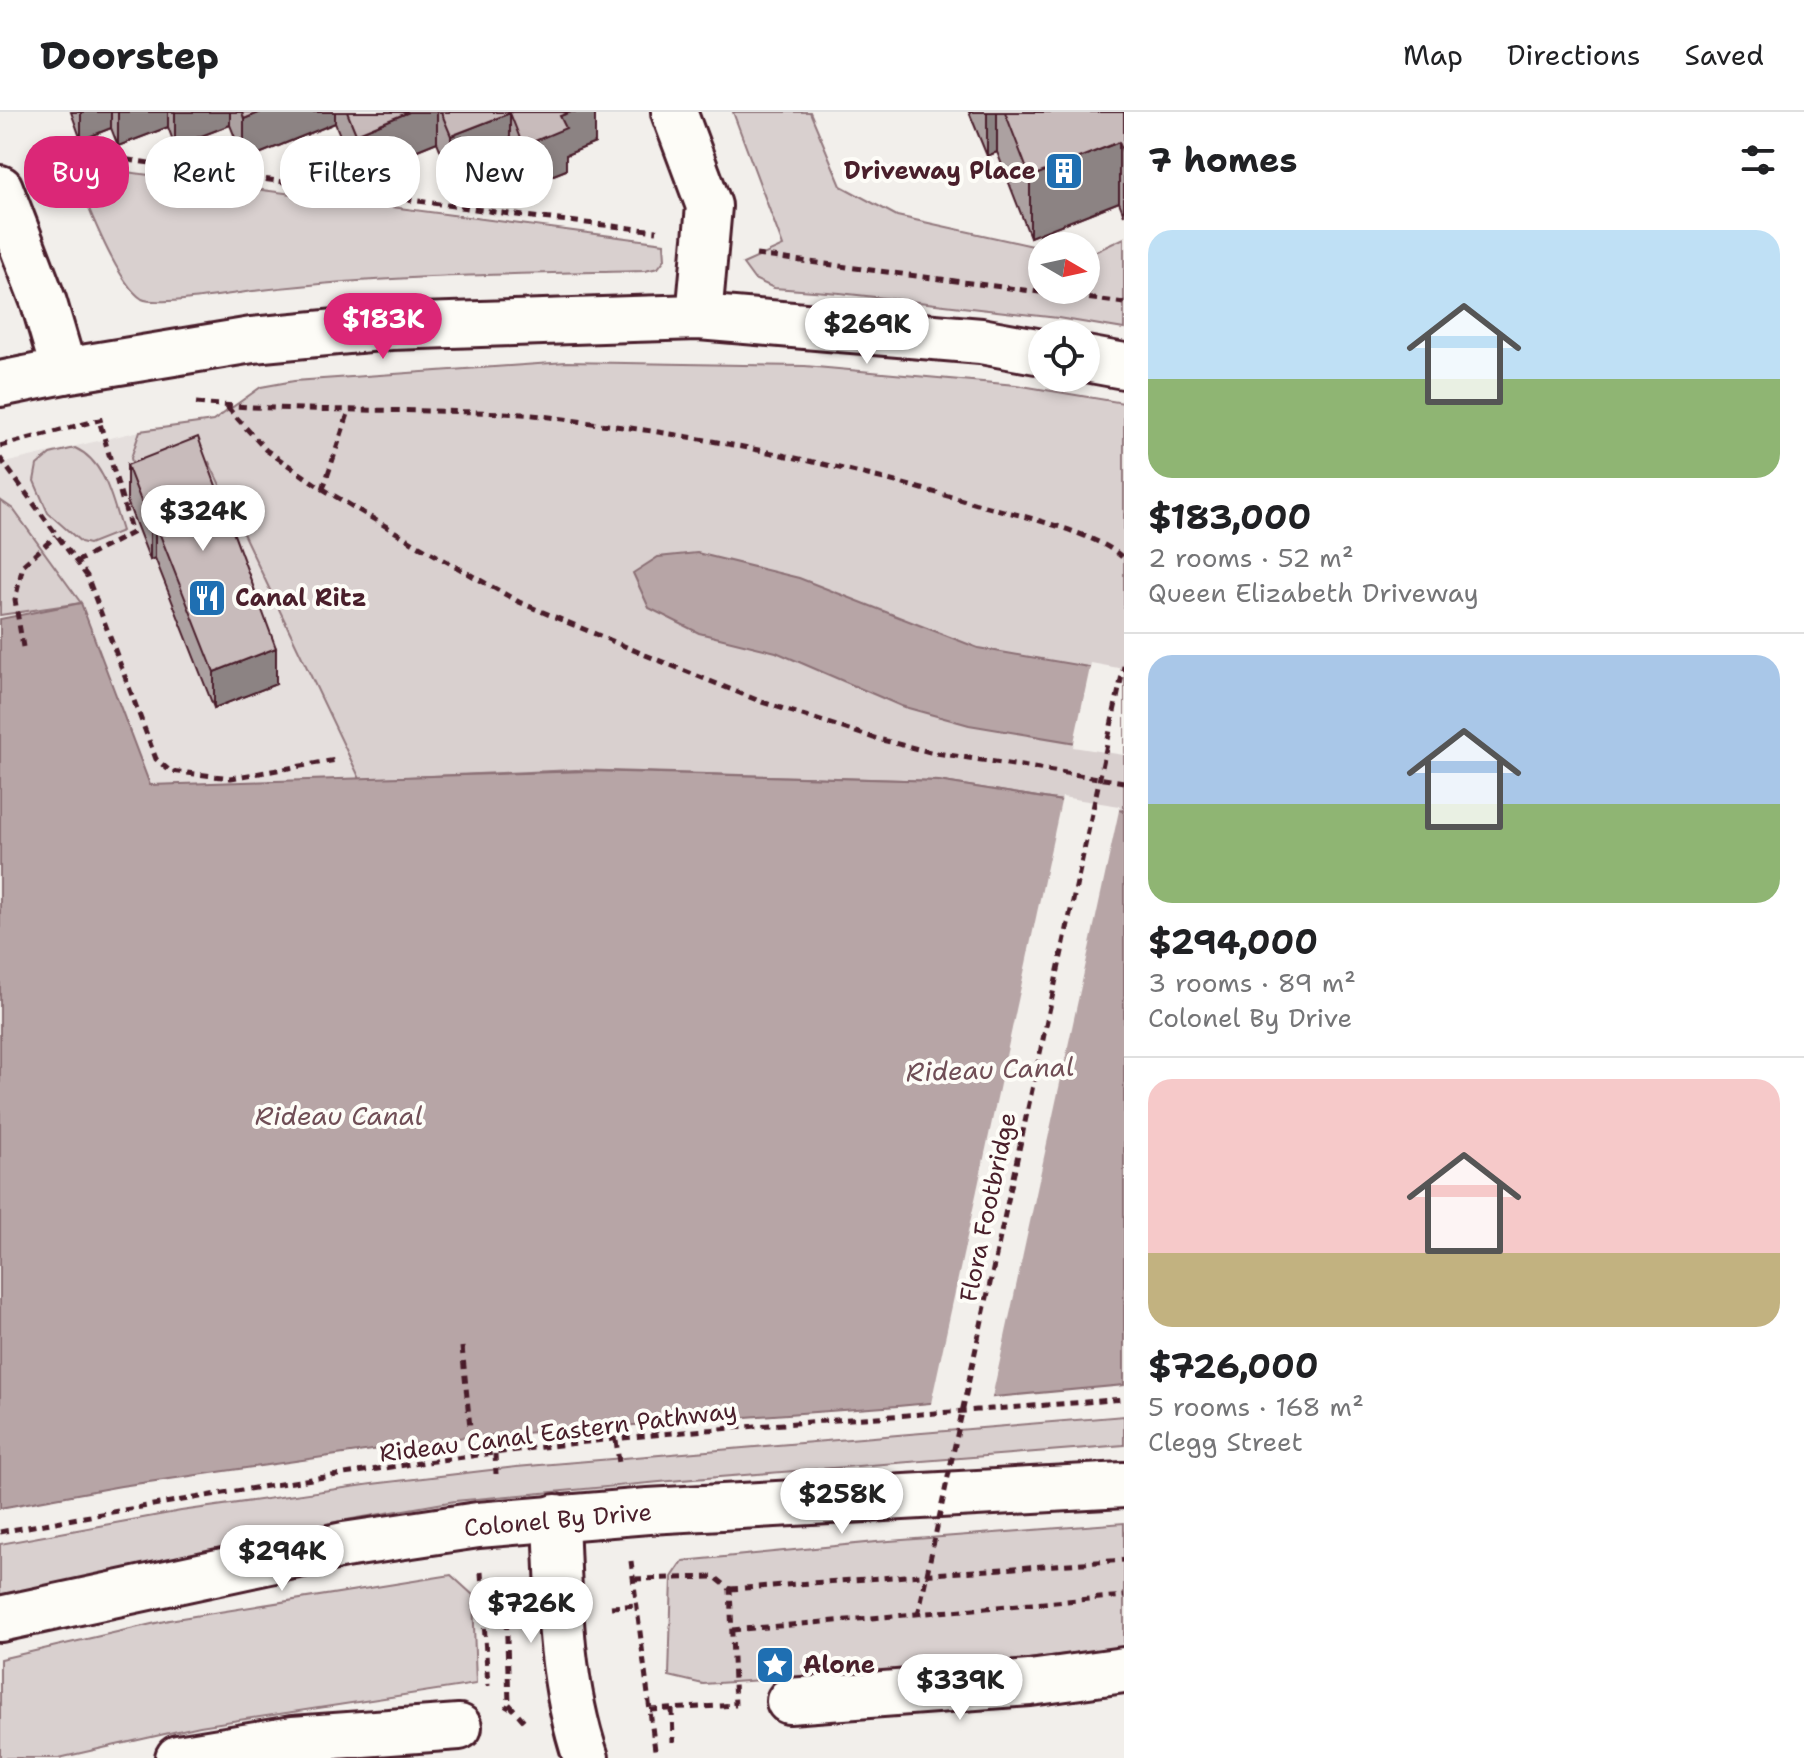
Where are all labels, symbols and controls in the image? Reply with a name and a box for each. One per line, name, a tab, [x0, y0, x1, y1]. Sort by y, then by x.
text: Doorstep	[40, 30, 219, 81]
text: Map	[1403, 36, 1463, 74]
text: Directions	[1507, 36, 1641, 74]
text: Saved	[1685, 36, 1764, 74]
chip: Buy	[24, 136, 129, 208]
chip: Rent	[145, 136, 264, 208]
chip: Filters	[280, 136, 420, 208]
chip: New	[436, 136, 553, 208]
text: 7 homes	[1148, 137, 1297, 183]
icon: filters	[1736, 138, 1780, 182]
building icon: Driveway Place	[1043, 150, 1085, 192]
place label: Driveway Place	[844, 155, 1036, 187]
north arrow	[1028, 232, 1100, 304]
map controls	[1028, 232, 1100, 392]
icon: home	[1392, 282, 1536, 426]
pin: $183K	[327, 293, 439, 361]
pin: $269K	[811, 298, 923, 366]
text: $183K	[342, 301, 424, 336]
text: $269K	[823, 306, 911, 341]
button: locate	[1028, 320, 1100, 392]
pin: $324K	[147, 485, 259, 553]
text: $324K	[159, 493, 247, 528]
text: $183,000	[1148, 494, 1311, 540]
text: 2 rooms · 52 m²	[1148, 540, 1354, 575]
text: Queen Elizabeth Driveway	[1148, 575, 1479, 610]
restaurant icon: Canal Ritz	[186, 577, 228, 619]
place label: Canal Ritz	[235, 582, 367, 614]
icon: home	[1392, 707, 1536, 851]
text: $294,000	[1148, 919, 1318, 965]
text: 3 rooms · 89 m²	[1148, 965, 1356, 1000]
text: Colonel By Drive	[1148, 1000, 1352, 1035]
water label: Rideau Canal	[905, 1049, 1075, 1089]
water label: Rideau Canal	[255, 1098, 423, 1133]
street label: Flora Footbridge	[952, 1109, 1024, 1305]
icon: home	[1392, 1131, 1536, 1275]
text: $726,000	[1148, 1343, 1319, 1389]
text: 5 rooms · 168 m²	[1148, 1389, 1364, 1424]
street label: Rideau Canal Eastern Pathway	[377, 1394, 739, 1470]
text: Clegg Street	[1148, 1424, 1303, 1459]
pin: $258K	[786, 1468, 898, 1536]
text: $258K	[798, 1476, 886, 1511]
street label: Colonel By Drive	[463, 1496, 653, 1544]
pin: $294K	[226, 1525, 338, 1593]
text: $294K	[238, 1533, 326, 1568]
pin: $726K	[475, 1577, 587, 1645]
text: $726K	[487, 1585, 575, 1620]
place icon: Alone	[754, 1644, 796, 1686]
place label: Alone	[803, 1649, 875, 1681]
pin: $339K	[904, 1654, 1016, 1722]
text: $339K	[916, 1662, 1004, 1697]

